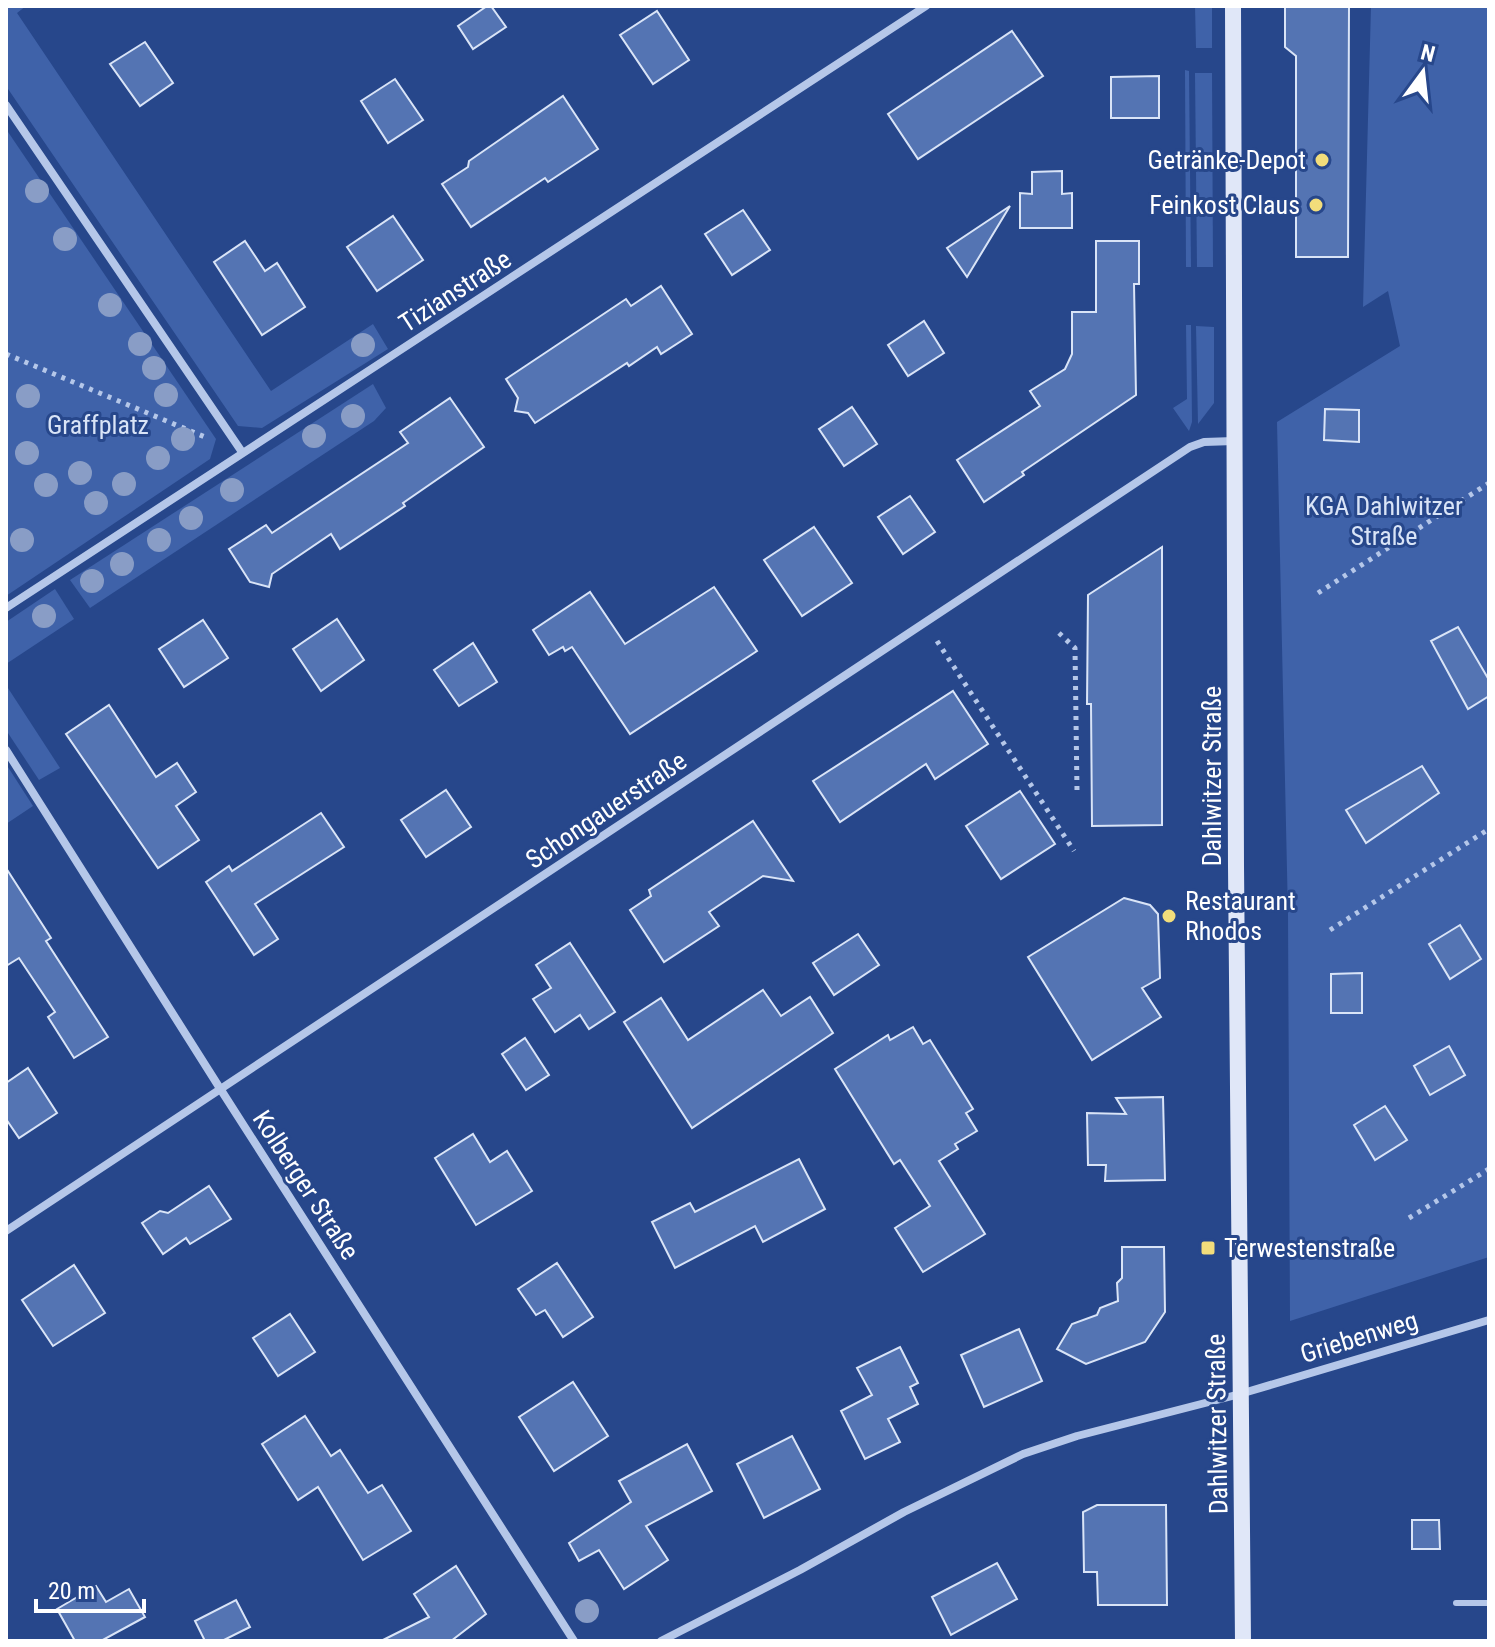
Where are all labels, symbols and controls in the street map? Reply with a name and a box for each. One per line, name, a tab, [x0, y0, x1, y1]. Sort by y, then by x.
north arrow	[1383, 32, 1463, 112]
text: N	[1418, 39, 1438, 67]
place label: Getränke-Depot	[1148, 145, 1306, 175]
marker: Getränke-Depot	[1313, 151, 1331, 169]
place label: Feinkost Claus	[1149, 190, 1300, 220]
marker: Feinkost Claus	[1307, 196, 1325, 214]
street label: Tizianstraße	[394, 244, 516, 338]
park label: Graffplatz	[47, 410, 149, 440]
park label: KGA Dahlwitzer Straße	[1305, 491, 1463, 551]
street label: Dahlwitzer Straße	[1197, 686, 1227, 866]
street label: Schongauerstraße	[520, 745, 692, 875]
place label: Restaurant Rhodos	[1185, 886, 1296, 946]
marker: Restaurant Rhodos	[1160, 907, 1178, 925]
street label: Kolberger Straße	[247, 1105, 365, 1265]
place label: Terwestenstraße	[1224, 1233, 1395, 1263]
marker: Terwestenstraße	[1199, 1239, 1217, 1257]
street label: Griebenweg	[1297, 1305, 1421, 1369]
street label: Dahlwitzer Straße	[1200, 1334, 1234, 1514]
scale bar	[36, 1563, 144, 1613]
text: 20 m	[48, 1577, 95, 1605]

